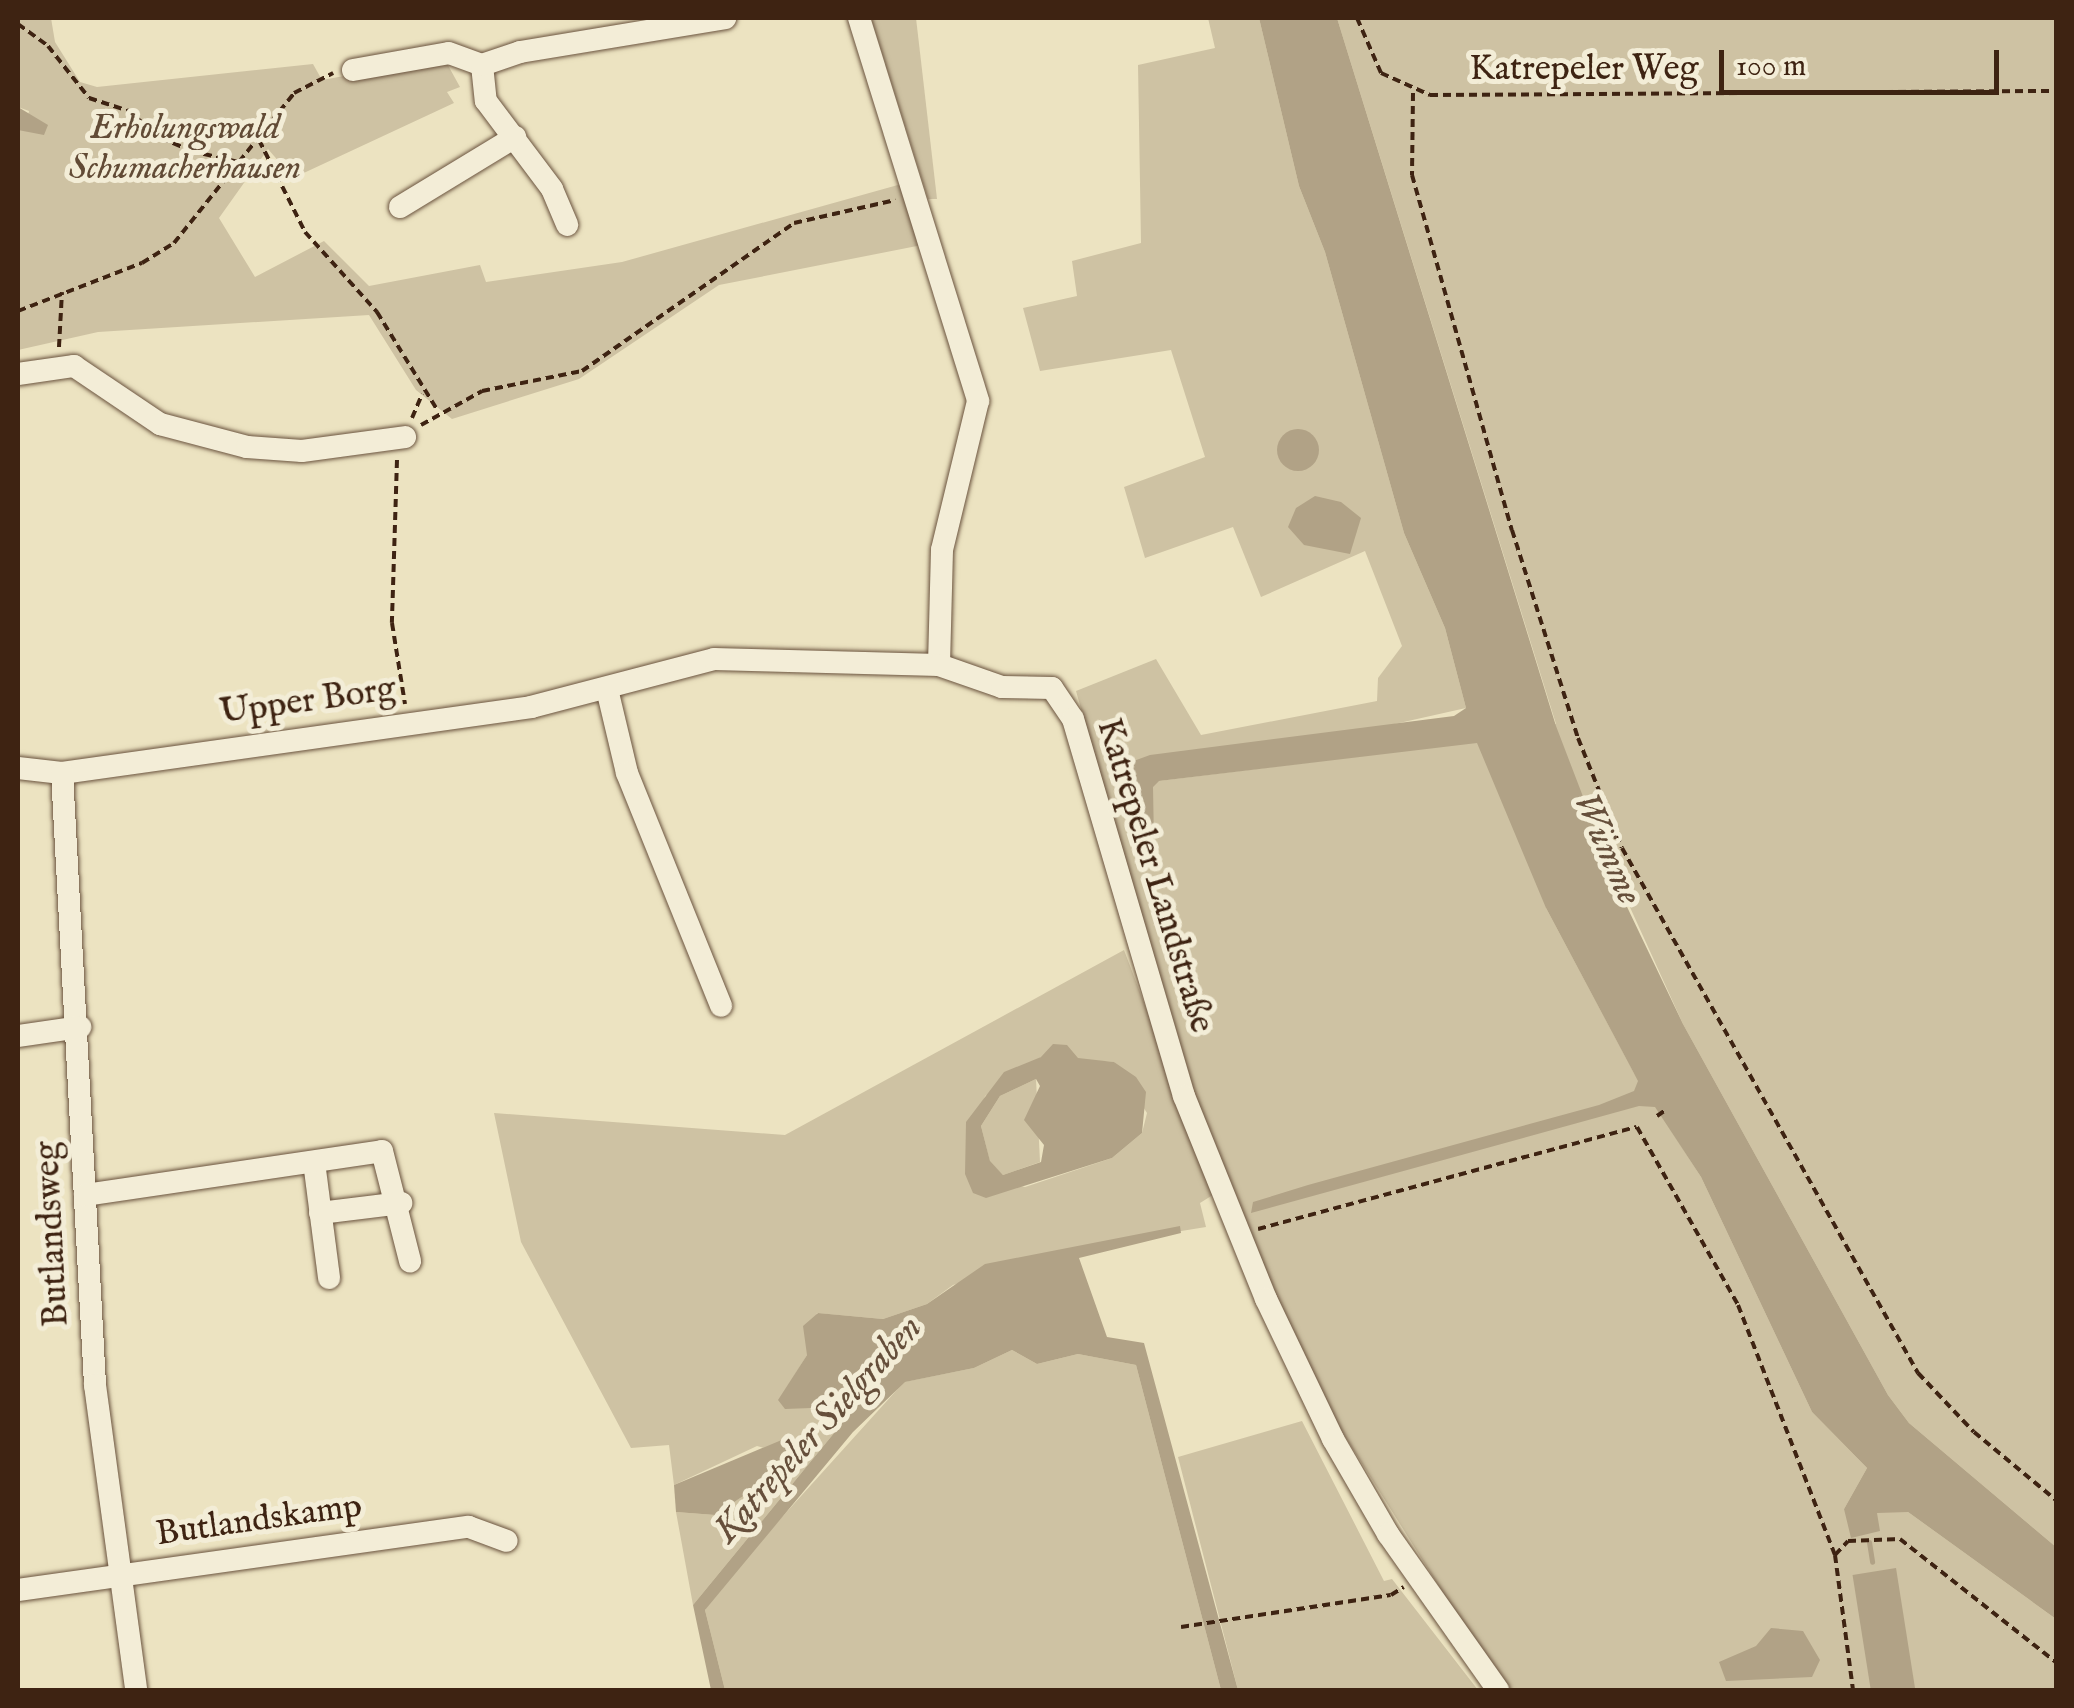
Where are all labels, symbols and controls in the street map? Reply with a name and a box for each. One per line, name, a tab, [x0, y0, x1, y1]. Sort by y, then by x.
scale bar	[1724, 30, 2004, 92]
text: 100 m	[1736, 48, 1806, 86]
street label: Katrepeler Weg	[1469, 49, 1699, 91]
park label: Erholungswald Schumacherhausen	[69, 108, 301, 190]
street label: Upper Borg	[217, 669, 399, 735]
street label: Katrepeler Landstraße	[1086, 714, 1222, 1038]
water label: Wümme	[1561, 786, 1651, 912]
street label: Butlandsweg	[27, 1140, 79, 1328]
water label: Katrepeler Sielgraben	[705, 1307, 933, 1553]
street label: Butlandskamp	[153, 1486, 365, 1556]

